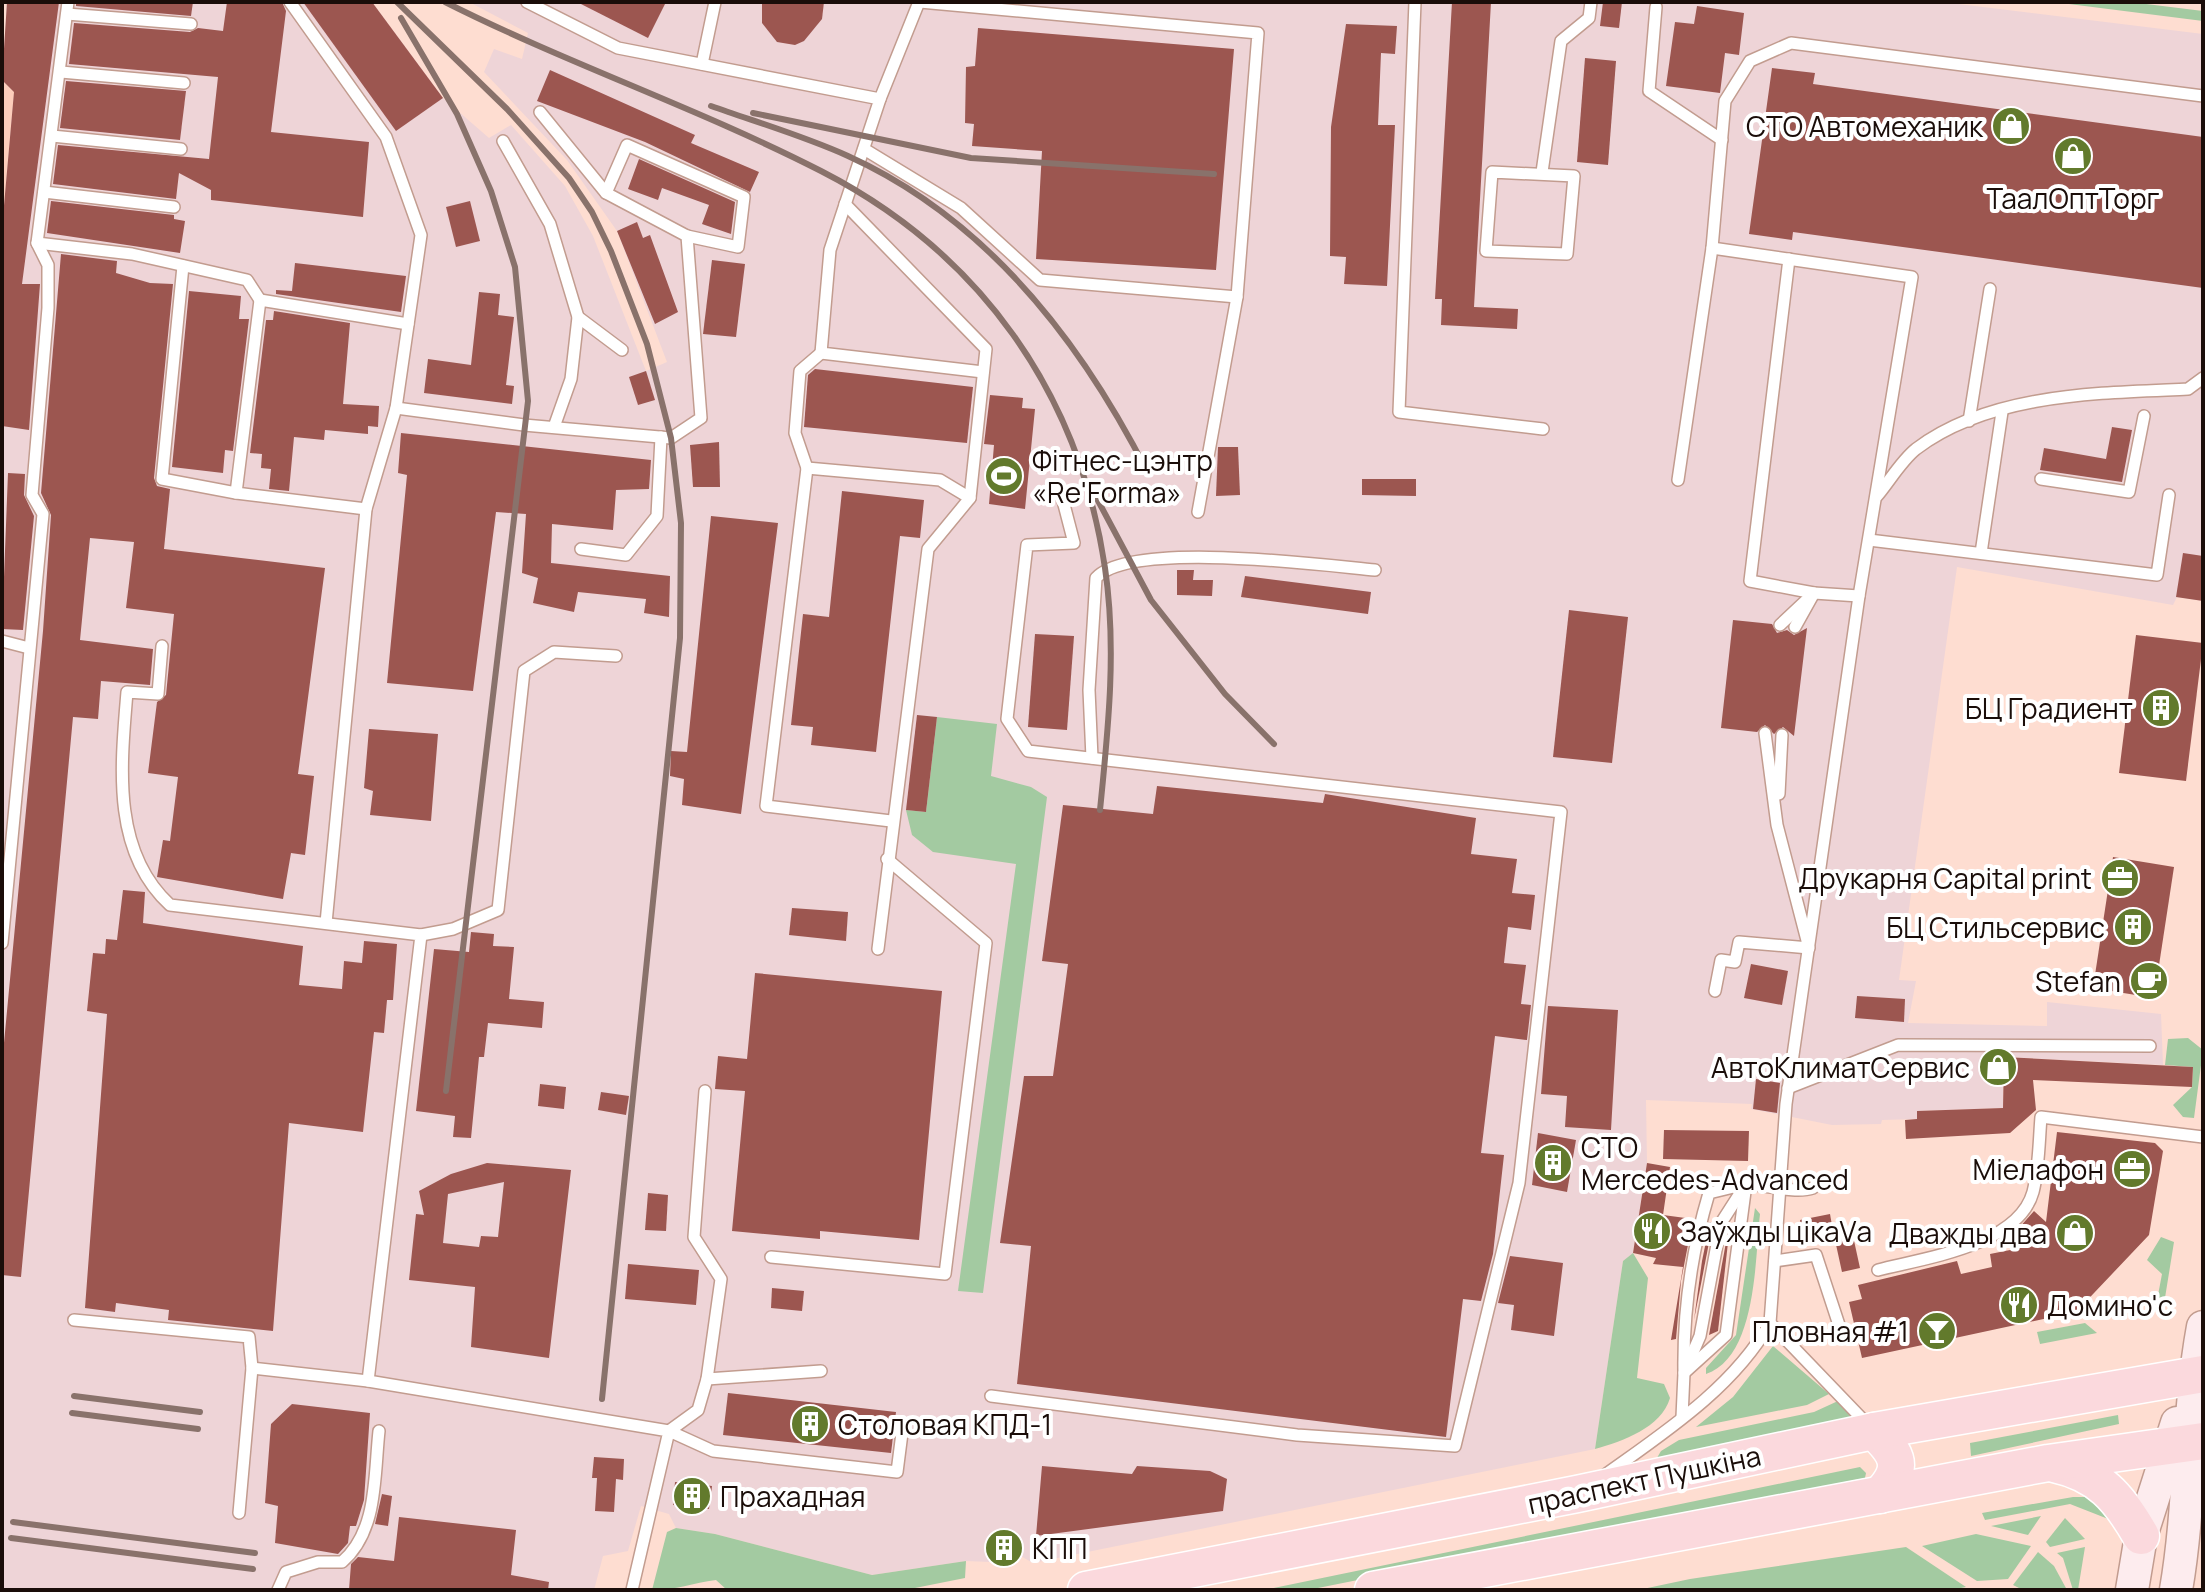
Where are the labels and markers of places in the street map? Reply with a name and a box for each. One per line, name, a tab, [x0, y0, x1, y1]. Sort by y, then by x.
shop icon: СТО Автомеханик	[1990, 105, 2032, 147]
place label: СТО Автомеханик	[1746, 107, 1984, 145]
shop icon: ТаалОптТорг	[2052, 135, 2094, 177]
place label: ТаалОптТорг	[1987, 179, 2159, 217]
place label: Фітнес-цэнтр «Re'Forma»	[1032, 441, 1213, 511]
sports icon: Фітнес-цэнтр «Re'Forma»	[983, 455, 1025, 497]
building icon: БЦ Градиент	[2140, 687, 2182, 729]
place label: БЦ Градиент	[1965, 689, 2133, 727]
office icon: Друкарня Capital print	[2099, 857, 2141, 899]
place label: Друкарня Capital print	[1798, 859, 2092, 897]
building icon: БЦ Стильсервис	[2112, 906, 2154, 948]
place label: БЦ Стильсервис	[1886, 908, 2105, 946]
cafe icon: Stefan	[2128, 960, 2170, 1002]
place label: Stefan	[2035, 962, 2121, 1000]
shop icon: АвтоКлиматСервис	[1977, 1046, 2019, 1088]
place label: АвтоКлиматСервис	[1711, 1048, 1970, 1086]
place label: СТО Mercedes-Advanced	[1581, 1128, 1849, 1198]
building icon: СТО Mercedes-Advanced	[1532, 1142, 1574, 1184]
office icon: Міелафон	[2111, 1148, 2153, 1190]
place label: Міелафон	[1973, 1150, 2104, 1188]
restaurant icon: Заўжды цікаVа	[1631, 1210, 1673, 1252]
place label: Заўжды цікаVа	[1680, 1212, 1872, 1250]
shop icon: Дважды два	[2054, 1212, 2096, 1254]
place label: Дважды два	[1888, 1214, 2047, 1252]
restaurant icon: Домино'c	[1998, 1284, 2040, 1326]
place label: Домино'c	[2047, 1286, 2173, 1324]
bar icon: Пловная #1	[1916, 1310, 1958, 1352]
place label: Пловная #1	[1752, 1312, 1909, 1350]
building icon: Столовая КПД-1	[789, 1403, 831, 1445]
place label: Столовая КПД-1	[838, 1405, 1052, 1443]
building icon: Прахадная	[671, 1475, 713, 1517]
place label: Прахадная	[720, 1477, 866, 1515]
building icon: КПП	[983, 1527, 1025, 1569]
place label: КПП	[1032, 1529, 1087, 1567]

